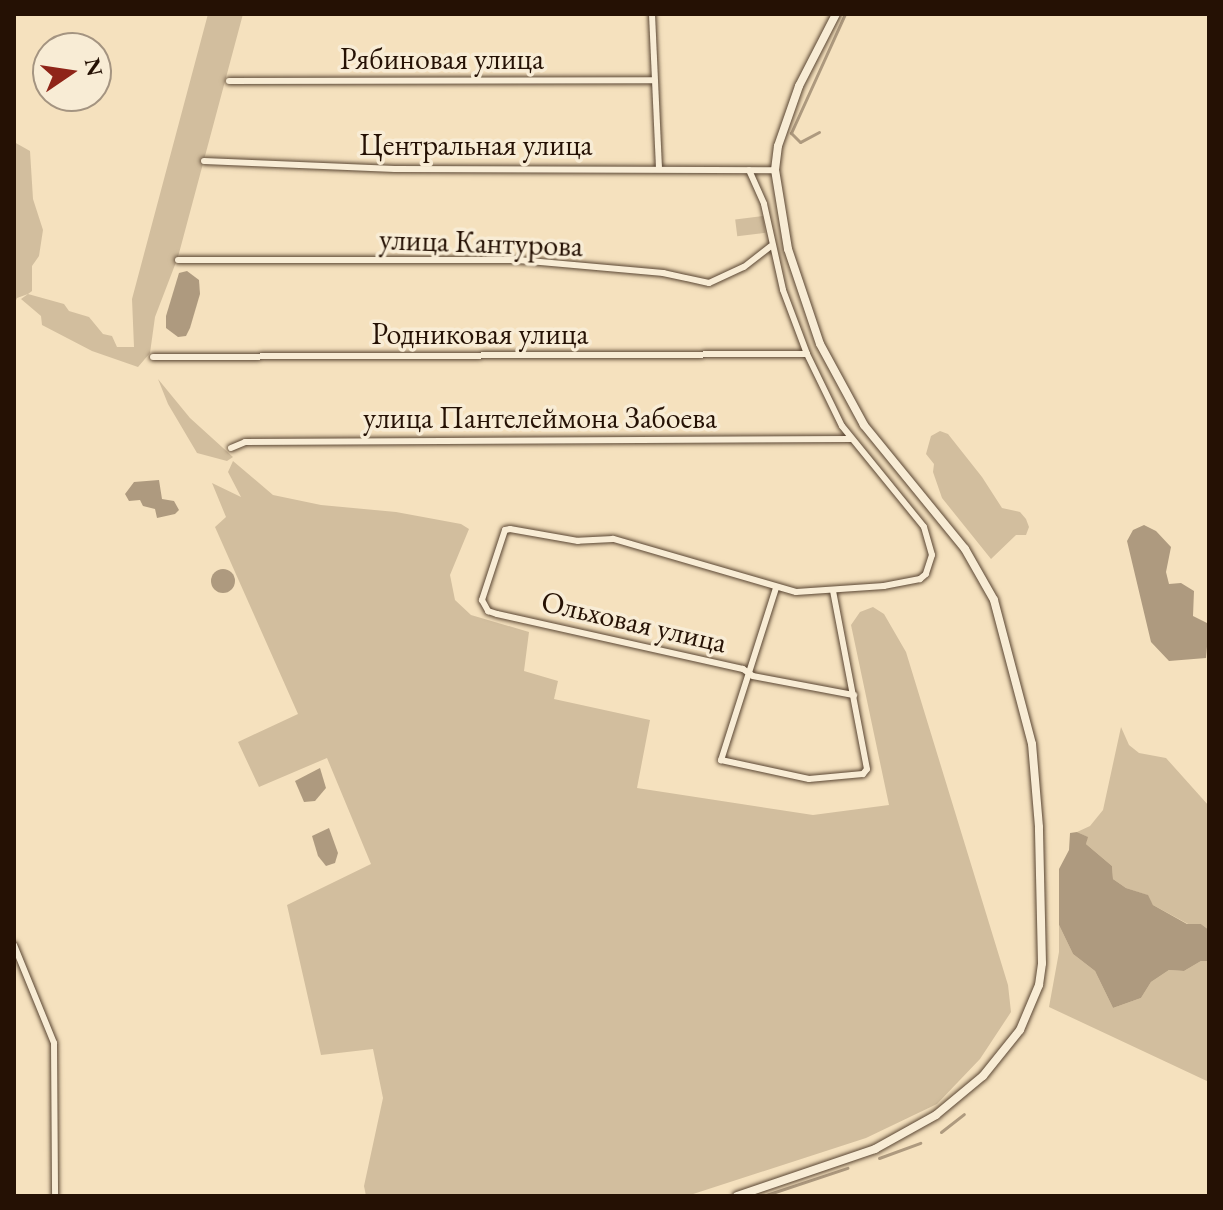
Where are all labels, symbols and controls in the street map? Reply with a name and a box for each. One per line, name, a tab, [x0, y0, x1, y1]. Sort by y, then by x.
north arrow	[32, 32, 112, 112]
street label: Рябиновая улица	[340, 41, 544, 77]
text: N	[78, 55, 110, 79]
street label: Центральная улица	[359, 127, 593, 163]
street label: улица Кантурова	[378, 221, 584, 265]
street label: Родниковая улица	[371, 316, 589, 352]
street label: улица Пантелеймона Забоева	[363, 400, 717, 436]
street label: Ольховая улица	[538, 583, 730, 661]

